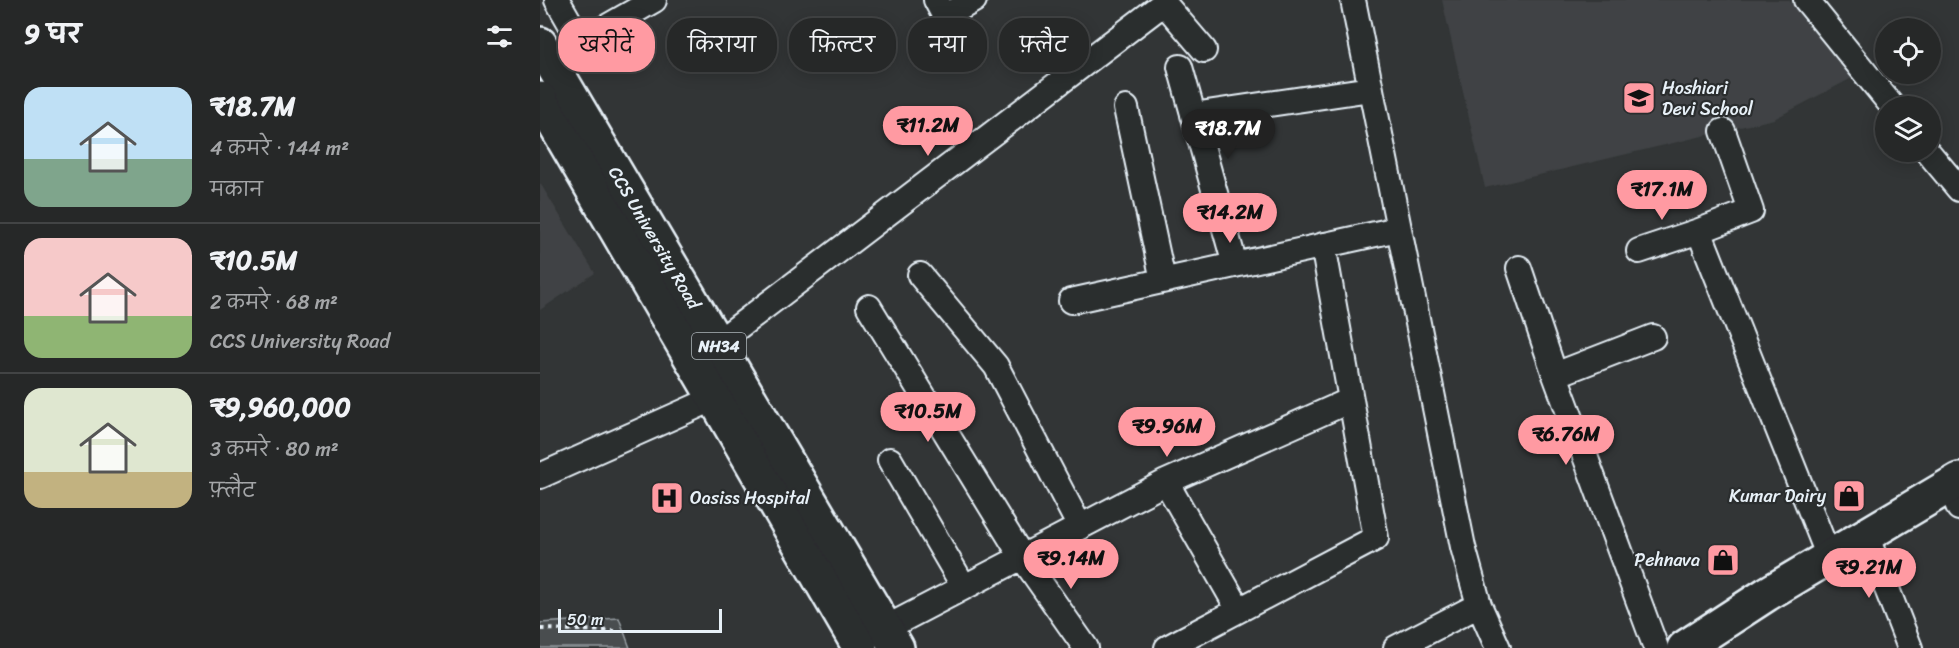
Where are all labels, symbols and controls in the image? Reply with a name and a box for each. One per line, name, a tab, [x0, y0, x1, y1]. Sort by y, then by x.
text: 9 घर	[24, 11, 81, 57]
chip: खरीदें	[558, 18, 655, 72]
chip: किराया	[667, 18, 777, 72]
chip: फ़िल्टर	[789, 18, 896, 72]
chip: नया	[908, 18, 987, 72]
chip: फ़्लैट	[999, 18, 1089, 72]
map controls	[1875, 18, 1941, 162]
button: locate	[1875, 18, 1941, 84]
icon: filters	[483, 20, 516, 53]
place label: Hoshiari Devi School	[1662, 72, 1754, 125]
school or university icon: Hoshiari Devi School	[1621, 80, 1657, 116]
text: ₹18.7M	[210, 83, 295, 129]
button: layers	[1875, 96, 1941, 162]
pin: ₹11.2M	[879, 106, 977, 157]
text: ₹11.2M	[897, 108, 959, 143]
pin: ₹18.7M	[1179, 109, 1277, 160]
icon: home	[72, 111, 144, 183]
text: ₹18.7M	[1195, 111, 1261, 146]
text: 4 कमरे · 144 m²	[210, 131, 349, 166]
street label: CCS University Road	[599, 160, 710, 317]
pin: ₹17.1M	[1613, 170, 1711, 221]
text: मकान	[210, 172, 263, 207]
text: ₹17.1M	[1631, 172, 1693, 207]
pin: ₹14.2M	[1181, 193, 1279, 244]
text: ₹14.2M	[1197, 195, 1263, 230]
text: ₹10.5M	[210, 237, 297, 283]
icon: home	[72, 262, 144, 334]
text: 2 कमरे · 68 m²	[210, 285, 338, 320]
text: CCS University Road	[210, 324, 390, 359]
road number: NH34	[692, 333, 746, 359]
text: ₹9,960,000	[210, 384, 351, 430]
pin: ₹10.5M	[879, 392, 977, 443]
text: ₹10.5M	[895, 394, 962, 429]
pin: ₹9.96M	[1118, 407, 1216, 458]
text: ₹9.96M	[1132, 409, 1202, 444]
icon: home	[72, 412, 144, 484]
pin: ₹6.76M	[1517, 415, 1615, 466]
text: ₹6.76M	[1532, 417, 1600, 452]
text: 3 कमरे · 80 m²	[210, 432, 339, 467]
text: फ़्लैट	[210, 473, 256, 508]
shop icon: Kumar Dairy	[1831, 478, 1867, 514]
hospital icon: Oasiss Hospital	[649, 480, 685, 516]
place label: Kumar Dairy	[1729, 480, 1827, 512]
place label: Oasiss Hospital	[690, 482, 811, 514]
pin: ₹9.14M	[1022, 539, 1120, 590]
text: ₹9.14M	[1038, 541, 1104, 576]
shop icon: Pehnava	[1705, 542, 1741, 578]
place label: Pehnava	[1634, 544, 1700, 576]
pin: ₹9.21M	[1820, 548, 1918, 599]
text: ₹9.21M	[1836, 550, 1902, 585]
text: 50 m	[567, 605, 603, 634]
scale bar	[558, 606, 722, 634]

